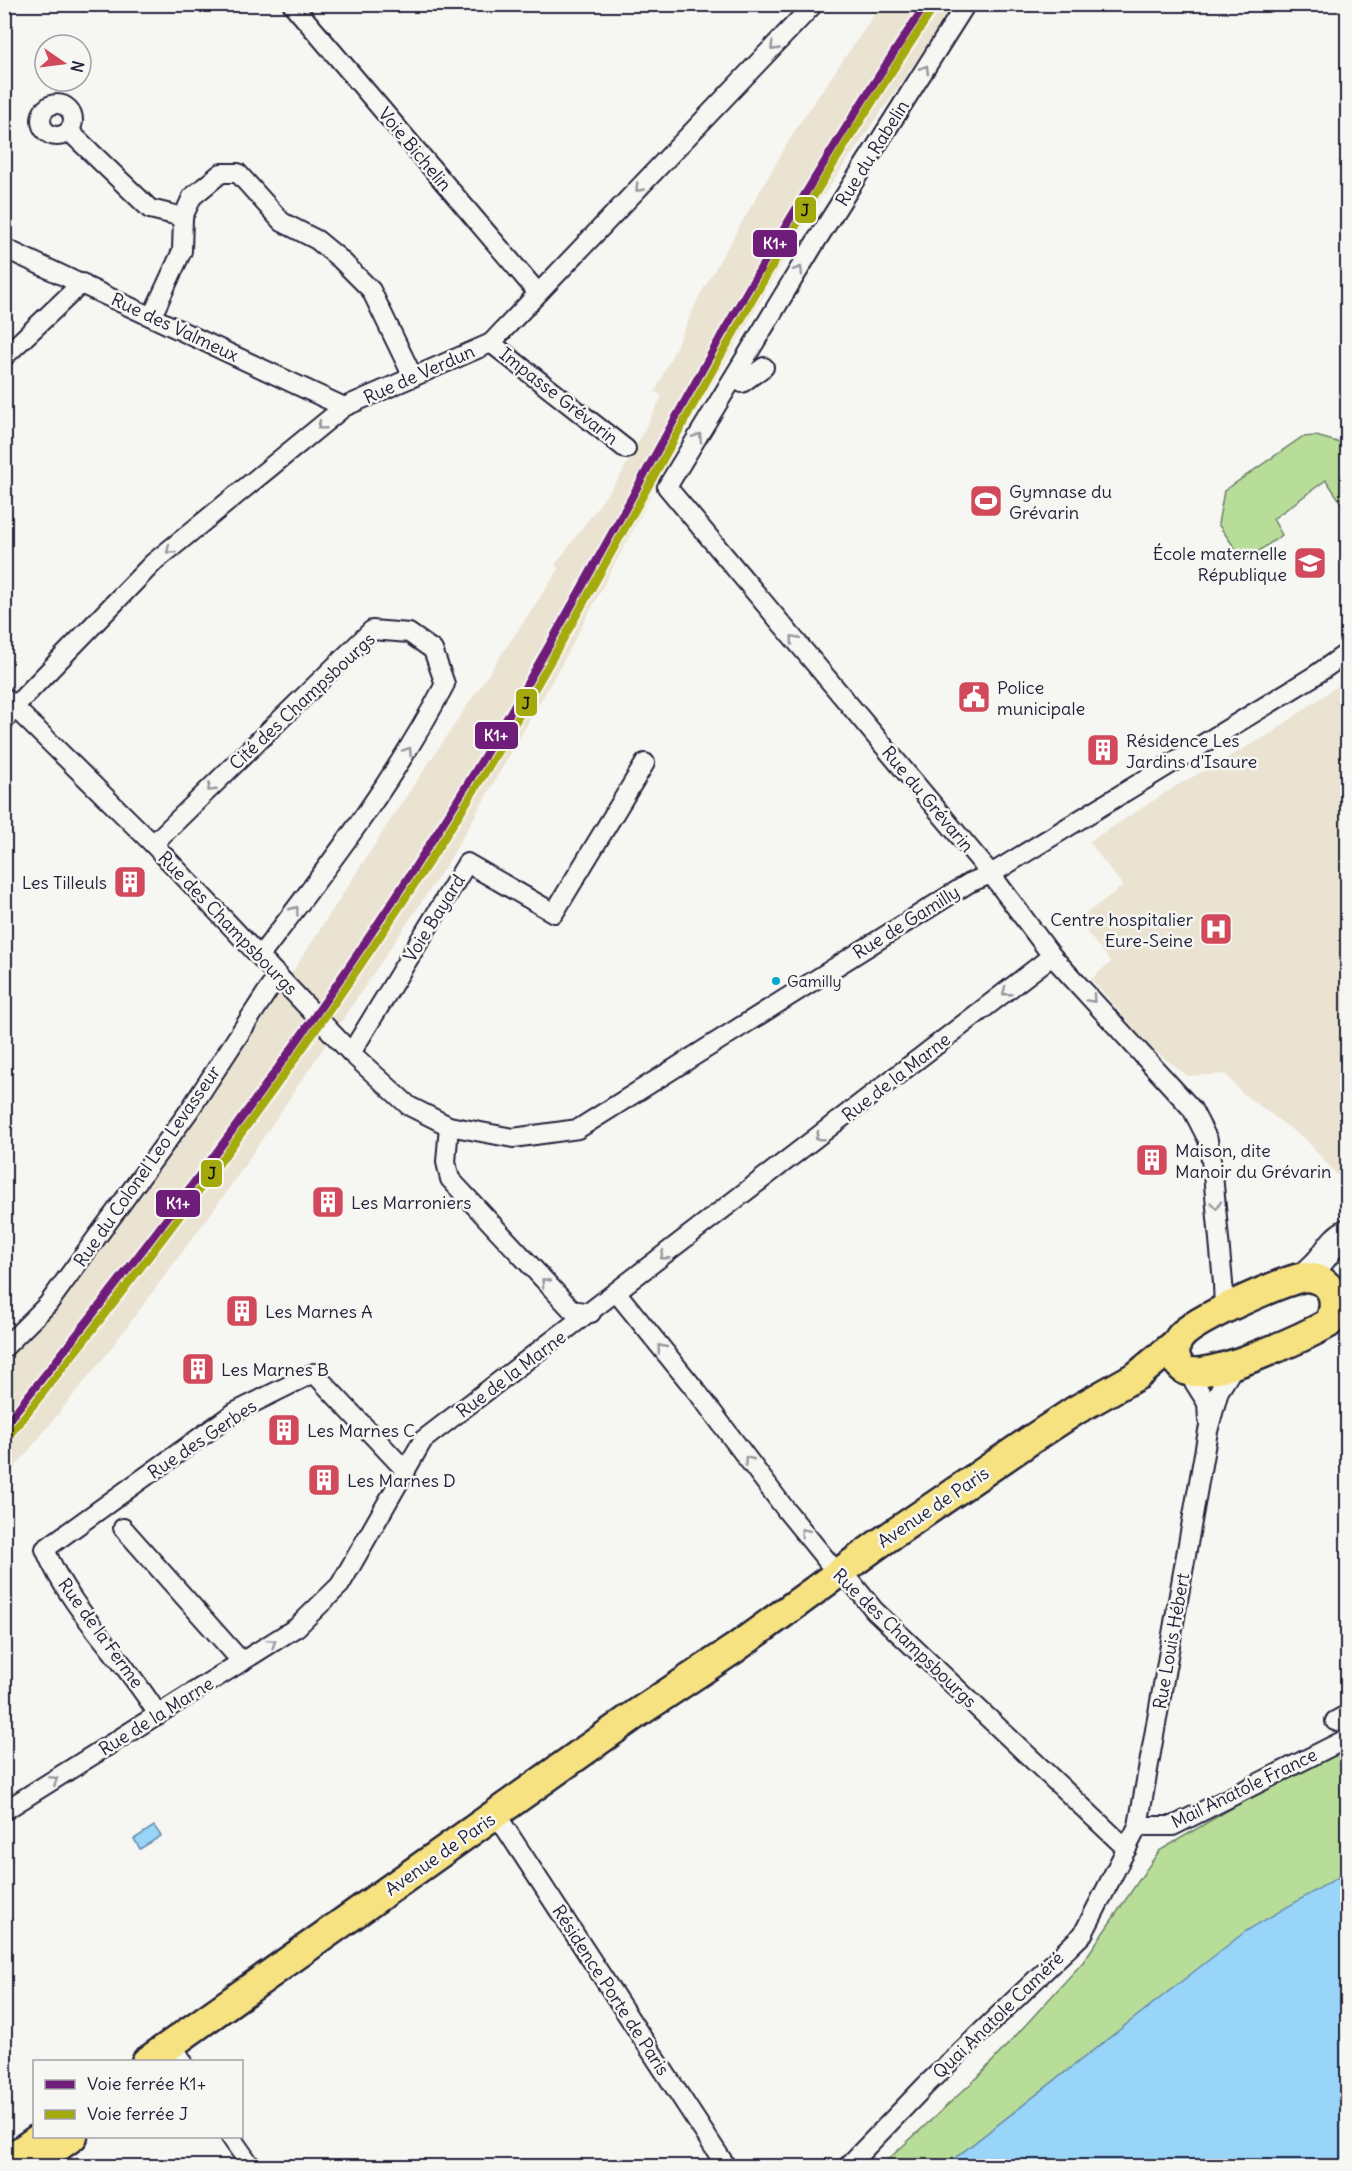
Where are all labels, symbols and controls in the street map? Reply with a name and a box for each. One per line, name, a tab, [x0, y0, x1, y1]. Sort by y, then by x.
north arrow	[33, 33, 93, 93]
one-way arrow	[770, 39, 781, 50]
text: N	[67, 59, 89, 74]
one-way arrow	[917, 65, 928, 76]
street label: Rue du Rabelin	[830, 96, 914, 210]
street label: Voie Bichelin	[373, 102, 457, 196]
one-way arrow	[635, 181, 646, 191]
line badge: J	[794, 196, 817, 224]
text: J	[801, 200, 810, 220]
line badge: K1+	[752, 229, 798, 258]
text: K1+	[763, 233, 788, 253]
one-way arrow	[791, 266, 803, 276]
street label: Rue des Valmeux	[108, 287, 243, 367]
street label: Rue de Verdun	[360, 339, 478, 409]
street label: Impasse Grévarin	[495, 342, 623, 450]
one-way arrow	[316, 419, 327, 430]
one-way arrow	[690, 433, 702, 443]
place label: Gymnase du Grévarin	[1009, 480, 1112, 524]
sports icon: Gymnase du Grévarin	[968, 483, 1004, 519]
one-way arrow	[166, 542, 177, 553]
place label: École maternelle République	[1153, 542, 1287, 586]
school or university icon: École maternelle République	[1292, 545, 1328, 581]
street label: Cité des Champsbourgs	[224, 627, 380, 775]
one-way arrow	[791, 635, 802, 646]
place label: Police municipale	[997, 676, 1085, 720]
public building icon: Police municipale	[956, 679, 992, 715]
line badge: J	[515, 688, 538, 717]
text: J	[522, 693, 531, 713]
line badge: K1+	[474, 721, 519, 750]
text: K1+	[484, 725, 509, 745]
place label: Résidence Les Jardins d'Isaure	[1126, 729, 1257, 773]
building icon: Résidence Les Jardins d'Isaure	[1085, 732, 1121, 768]
street label: Rue du Grévarin	[877, 741, 979, 857]
one-way arrow	[401, 746, 412, 757]
one-way arrow	[207, 780, 218, 791]
street label: Rue des Champsbourgs	[153, 846, 303, 1000]
building icon: Les Tilleuls	[112, 864, 148, 900]
street label: Voie Bayard	[398, 870, 470, 966]
place label: Les Tilleuls	[22, 871, 107, 894]
street label: Rue de Gamilly	[848, 880, 964, 964]
one-way arrow	[288, 905, 299, 916]
place label: Centre hospitalier Eure-Seine	[1050, 908, 1194, 952]
hospital icon: Centre hospitalier Eure-Seine	[1198, 911, 1234, 947]
place label: Gamilly	[787, 971, 842, 991]
marker: Gamilly	[770, 975, 782, 987]
one-way arrow	[1002, 985, 1013, 996]
one-way arrow	[1085, 993, 1096, 1003]
street label: Rue de la Marne	[837, 1028, 955, 1126]
street label: Rue du Colonel Leo Levasseur	[69, 1060, 226, 1271]
one-way arrow	[814, 1130, 825, 1141]
place label: Maison, dite Manoir du Grévarin	[1175, 1139, 1332, 1183]
building icon: Maison, dite Manoir du Grévarin	[1134, 1142, 1170, 1178]
line badge: J	[200, 1159, 223, 1188]
text: J	[208, 1163, 217, 1183]
building icon: Les Marroniers	[310, 1184, 346, 1220]
line badge: K1+	[155, 1189, 201, 1218]
place label: Les Marroniers	[351, 1191, 472, 1214]
text: K1+	[166, 1193, 191, 1213]
one-way arrow	[1209, 1201, 1222, 1210]
one-way arrow	[660, 1249, 671, 1260]
one-way arrow	[541, 1278, 552, 1289]
building icon: Les Marnes A	[224, 1293, 260, 1329]
place label: Les Marnes A	[265, 1300, 373, 1323]
street label: Rue de la Marne	[452, 1325, 570, 1423]
one-way arrow	[657, 1344, 668, 1355]
building icon: Les Marnes B	[180, 1351, 216, 1387]
place label: Les Marnes B	[221, 1358, 329, 1381]
street label: Rue des Gerbes	[143, 1394, 261, 1484]
building icon: Les Marnes C	[266, 1412, 302, 1448]
place label: Les Marnes C	[307, 1419, 415, 1442]
one-way arrow	[745, 1455, 756, 1466]
street label: Avenue de Paris	[873, 1461, 993, 1553]
building icon: Les Marnes D	[306, 1462, 342, 1498]
place label: Les Marnes D	[347, 1469, 456, 1492]
one-way arrow	[800, 1528, 811, 1539]
street label: Rue des Champsbourgs	[828, 1563, 982, 1713]
street label: Rue Louis Hébert	[1148, 1571, 1194, 1711]
street label: Rue de la Ferme	[53, 1573, 149, 1693]
one-way arrow	[266, 1640, 277, 1651]
street label: Rue de la Marne	[94, 1672, 218, 1760]
street label: Mail Anatole France	[1167, 1743, 1321, 1833]
one-way arrow	[48, 1776, 58, 1788]
street label: Avenue de Paris	[380, 1807, 500, 1901]
street label: Résidence Porte de Paris	[547, 1900, 675, 2080]
street label: Quai Anatole Caméré	[928, 1947, 1068, 2083]
legend	[33, 2060, 243, 2138]
text: Voie ferrée K1+	[87, 2072, 206, 2095]
text: Voie ferrée J	[87, 2102, 188, 2125]

